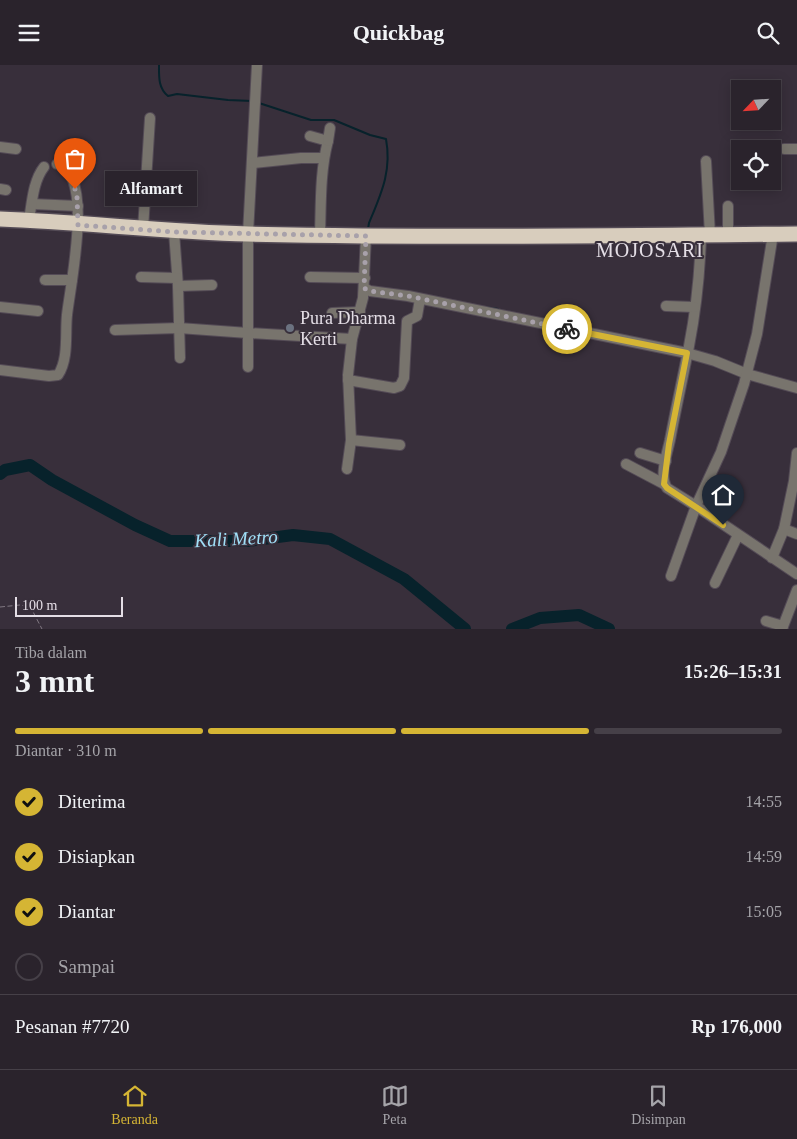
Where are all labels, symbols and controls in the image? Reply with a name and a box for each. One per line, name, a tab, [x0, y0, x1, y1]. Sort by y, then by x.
icon: menu	[15, 19, 43, 47]
icon: search	[754, 19, 782, 47]
text: Quickbag	[353, 20, 444, 45]
north arrow	[731, 80, 781, 130]
map controls	[731, 80, 781, 190]
pin	[54, 138, 96, 189]
button: locate	[731, 140, 781, 190]
icon: bag	[61, 145, 89, 173]
callout: Alfamart	[105, 171, 198, 207]
text: Alfamart	[119, 180, 183, 197]
district label: MOJOSARI	[596, 239, 704, 261]
courier	[542, 304, 592, 354]
place label: Pura Dharma Kerti	[300, 308, 395, 349]
icon: bike	[553, 315, 581, 343]
marker: Pura Dharma Kerti	[284, 322, 296, 334]
pin	[702, 474, 744, 525]
icon: home	[709, 481, 737, 509]
water label: Kali Metro	[193, 526, 278, 551]
scale bar	[15, 594, 122, 617]
text: 100 m	[22, 598, 57, 613]
text: Tiba dalam	[15, 644, 87, 661]
text: 15:26–15:31	[684, 661, 782, 682]
text: 3 mnt	[15, 663, 94, 699]
text: Diantar · 310 m	[15, 742, 117, 759]
icon: check	[15, 788, 43, 816]
text: Diterima	[58, 791, 126, 812]
text: 14:55	[746, 793, 782, 810]
icon: check	[15, 843, 43, 871]
text: Disiapkan	[58, 846, 135, 867]
text: 14:59	[746, 848, 782, 865]
icon: check	[15, 898, 43, 926]
text: Diantar	[58, 901, 115, 922]
text: 15:05	[746, 903, 782, 920]
text: Sampai	[58, 956, 115, 977]
text: Pesanan #7720	[15, 1016, 130, 1037]
text: Rp 176,000	[691, 1016, 782, 1037]
tab: Beranda	[111, 1082, 158, 1128]
tab: Peta	[381, 1082, 409, 1128]
tab: Disimpan	[631, 1082, 686, 1128]

